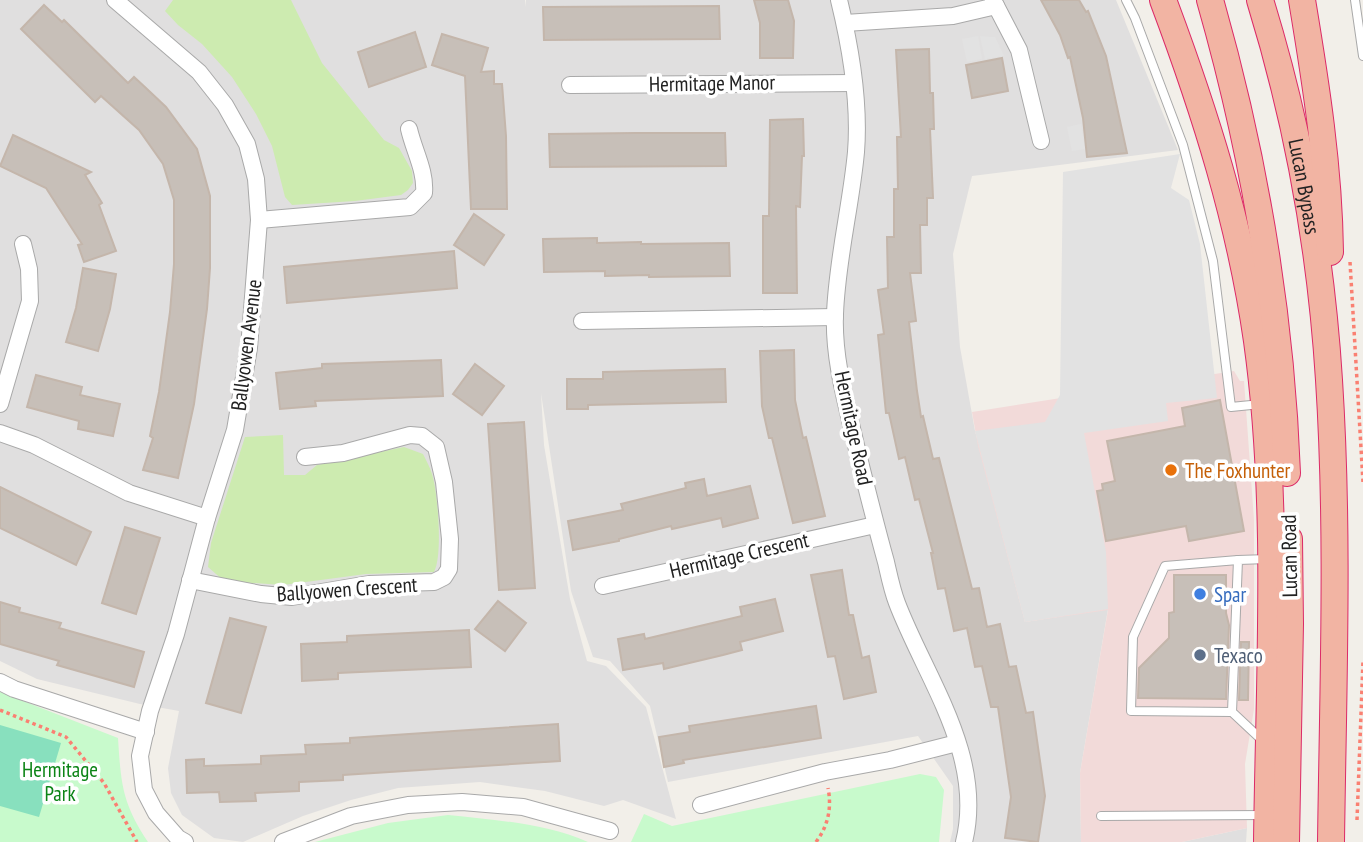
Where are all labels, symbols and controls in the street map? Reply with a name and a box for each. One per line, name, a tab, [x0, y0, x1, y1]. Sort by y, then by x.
street label: Hermitage Manor	[649, 68, 776, 98]
street label: Lucan Bypass	[1283, 136, 1327, 236]
street label: Ballyowen Avenue	[225, 278, 267, 412]
street label: Hermitage Road	[829, 368, 879, 488]
place label: The Foxhunter	[1185, 457, 1291, 484]
marker: The Foxhunter	[1163, 462, 1179, 478]
street label: Lucan Road	[1275, 514, 1303, 598]
street label: Hermitage Crescent	[667, 526, 811, 584]
street label: Ballyowen Crescent	[276, 571, 419, 607]
place label: Spar	[1214, 581, 1247, 608]
marker: Spar	[1192, 586, 1208, 602]
place label: Texaco	[1214, 642, 1263, 669]
marker: Texaco	[1192, 647, 1208, 663]
park label: Hermitage Park	[22, 756, 98, 807]

